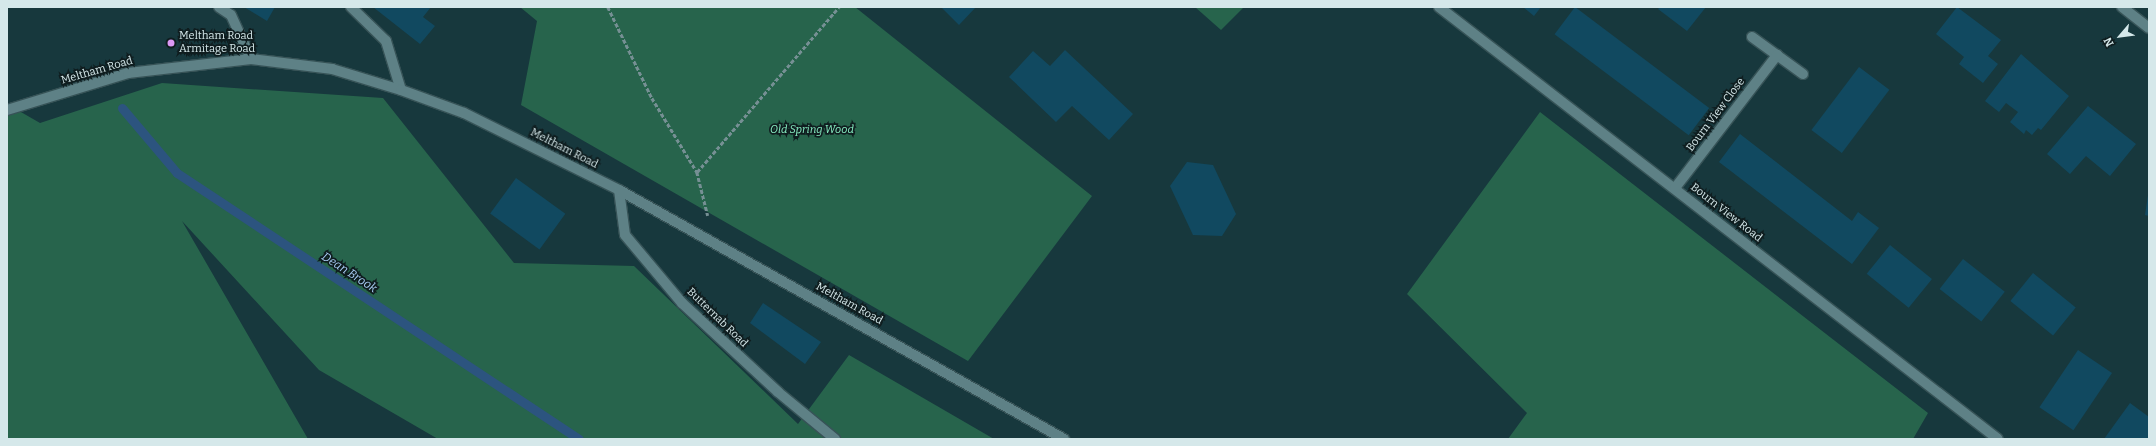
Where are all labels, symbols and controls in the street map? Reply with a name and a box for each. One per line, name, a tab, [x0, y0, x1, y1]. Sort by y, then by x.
north arrow	[2100, 16, 2140, 56]
place label: Meltham Road Armitage Road	[179, 30, 255, 56]
text: N	[2101, 35, 2117, 49]
marker: Meltham Road Armitage Road	[166, 38, 176, 48]
street label: Meltham Road	[60, 54, 134, 88]
street label: Bourn View Close	[1684, 76, 1748, 154]
park label: Old Spring Wood	[770, 123, 854, 137]
street label: Meltham Road	[528, 126, 600, 172]
street label: Bourn View Road	[1688, 181, 1764, 245]
water label: Dean Brook	[319, 250, 379, 296]
street label: Meltham Road	[813, 280, 885, 328]
street label: Butternab Road	[684, 286, 750, 350]

